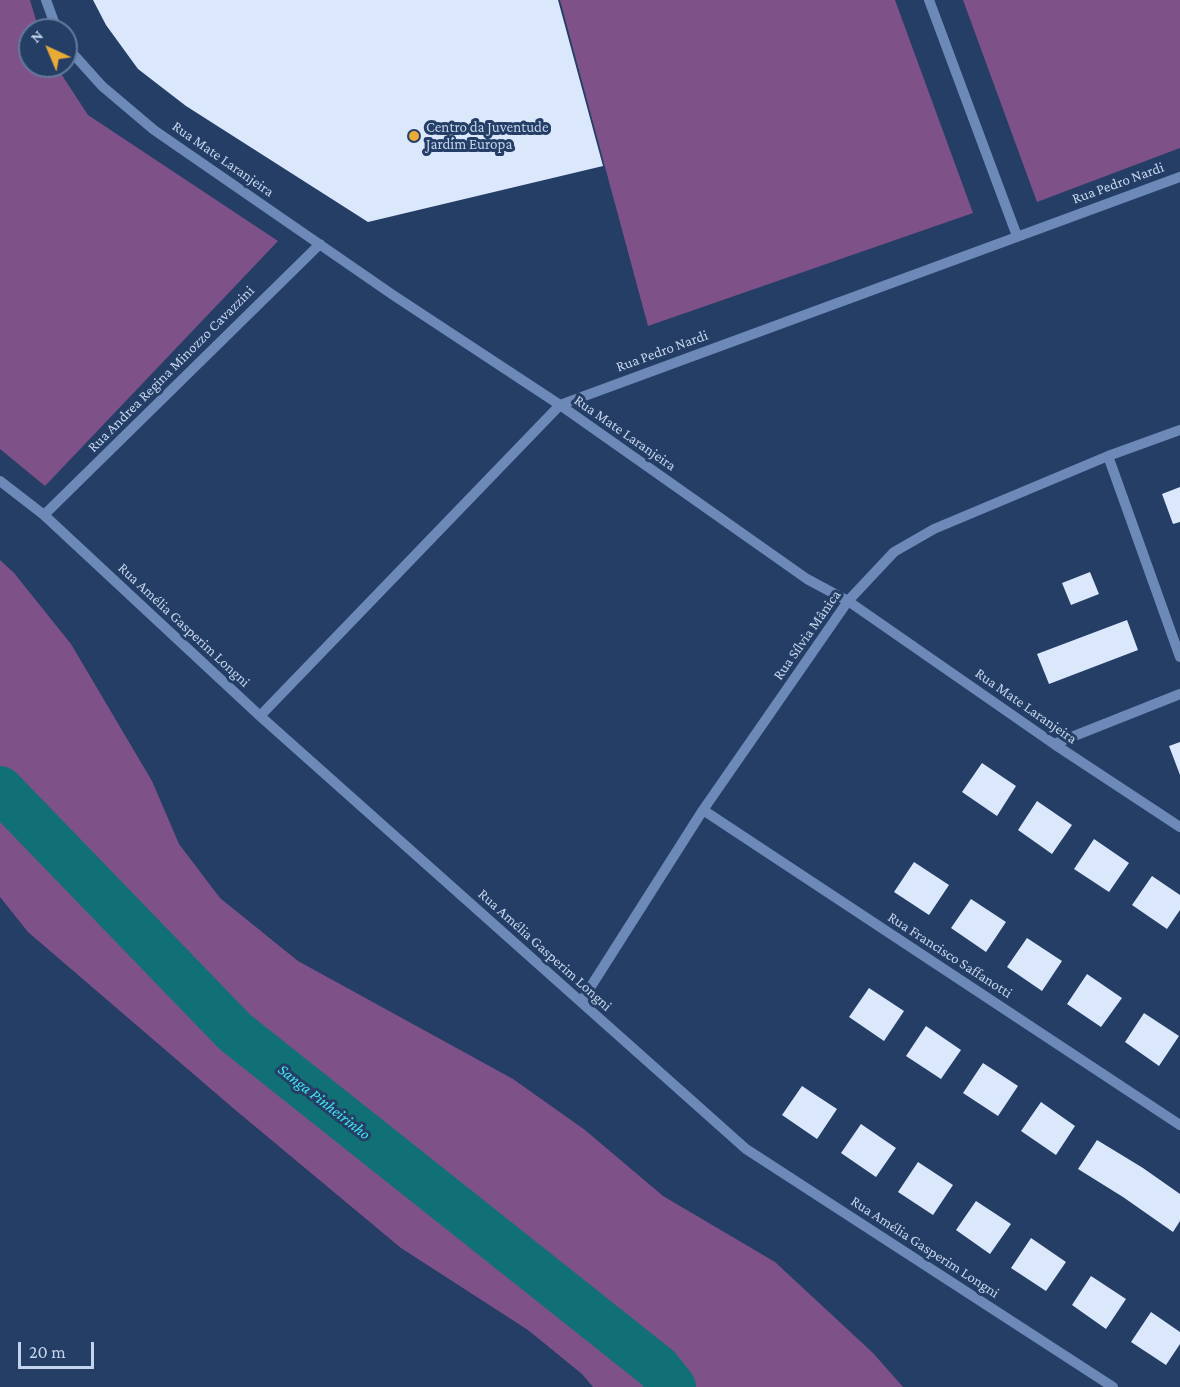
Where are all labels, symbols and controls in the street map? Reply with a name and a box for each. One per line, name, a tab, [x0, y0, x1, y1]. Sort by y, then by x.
north arrow	[18, 18, 78, 78]
text: N	[27, 26, 46, 46]
street label: Rua Mate Laranjeira	[169, 117, 277, 201]
place label: Centro da Juventude Jardim Europa	[426, 118, 549, 153]
marker: Centro da Juventude Jardim Europa	[407, 129, 421, 143]
street label: Rua Pedro Nardi	[1070, 158, 1166, 208]
street label: Rua Andrea Regina Minozzo Cavazzini	[84, 282, 258, 456]
street label: Rua Pedro Nardi	[614, 326, 710, 376]
street label: Rua Mate Laranjeira	[571, 391, 679, 475]
street label: Rua Amélia Gasperim Longni	[114, 559, 254, 691]
street label: Rua Sílvia Mânica	[769, 586, 845, 684]
street label: Rua Mate Laranjeira	[972, 664, 1080, 748]
street label: Rua Amélia Gasperim Longni	[474, 885, 616, 1015]
street label: Rua Francisco Saffanotti	[884, 908, 1016, 1002]
water label: Sanga Pinheirinho	[274, 1060, 374, 1144]
street label: Rua Amélia Gasperim Longni	[847, 1192, 1003, 1302]
scale bar	[21, 1330, 98, 1368]
text: 20 m	[29, 1342, 66, 1362]

